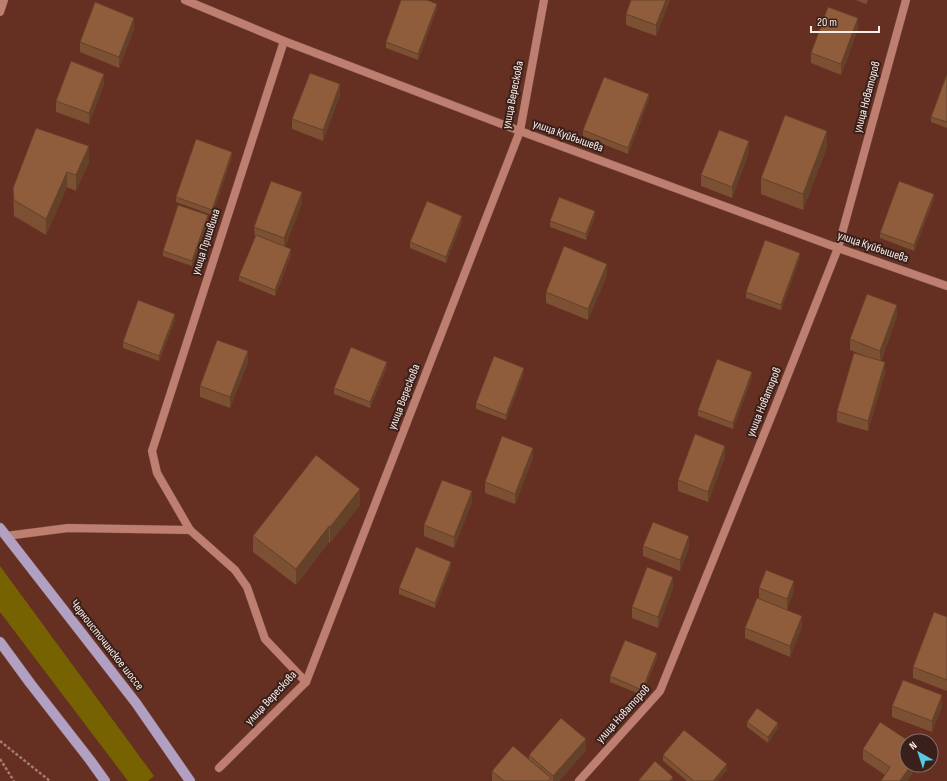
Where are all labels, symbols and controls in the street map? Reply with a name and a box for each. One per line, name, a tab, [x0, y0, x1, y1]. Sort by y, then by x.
scale bar	[811, 8, 879, 34]
text: 20 m	[817, 15, 837, 30]
street label: улица Верескова	[499, 59, 527, 130]
street label: улица Новаторов	[850, 59, 884, 135]
street label: улица Куйбышева	[531, 116, 606, 156]
street label: улица Пришвина	[188, 207, 224, 277]
street label: улица Куйбышева	[836, 228, 911, 266]
street label: улица Верескова	[385, 362, 424, 432]
street label: улица Новаторов	[743, 365, 785, 439]
street label: Черноисточинское шоссе	[67, 597, 147, 693]
street label: улица Верескова	[242, 667, 300, 728]
street label: улица Новаторов	[593, 682, 653, 746]
north arrow	[899, 733, 939, 773]
text: N	[907, 739, 919, 753]

